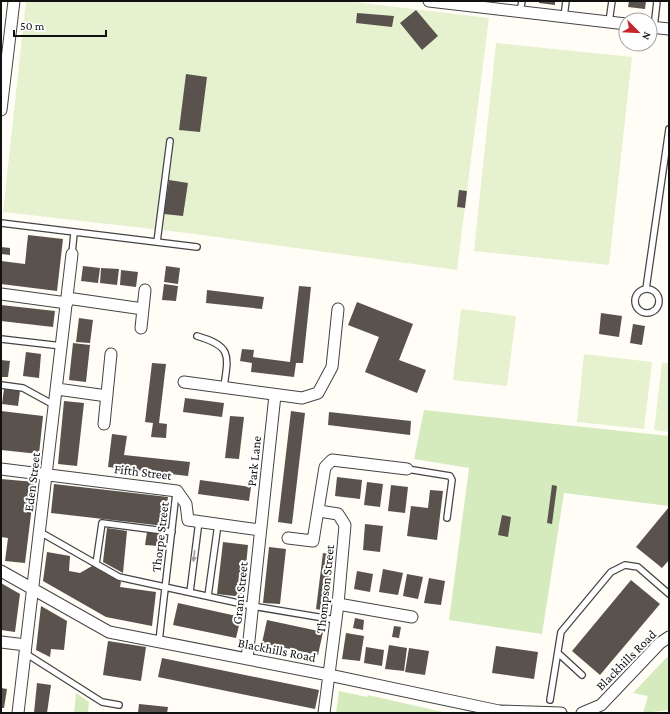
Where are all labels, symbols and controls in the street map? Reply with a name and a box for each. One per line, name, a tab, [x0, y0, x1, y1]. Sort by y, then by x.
scale bar	[14, 12, 106, 38]
north arrow	[618, 12, 658, 52]
text: 50 m	[20, 19, 45, 33]
text: N	[640, 30, 654, 42]
street label: Park Lane	[244, 435, 264, 487]
street label: Eden Street	[21, 451, 43, 512]
street label: Fifth Street	[113, 461, 173, 483]
street label: Thorpe Street	[148, 500, 172, 573]
street label: Thompson Street	[313, 543, 337, 634]
one-way arrow	[191, 550, 198, 562]
street label: Grant Street	[229, 560, 251, 625]
street label: Blackhills Road	[593, 627, 659, 693]
street label: Blackhills Road	[237, 635, 317, 665]

